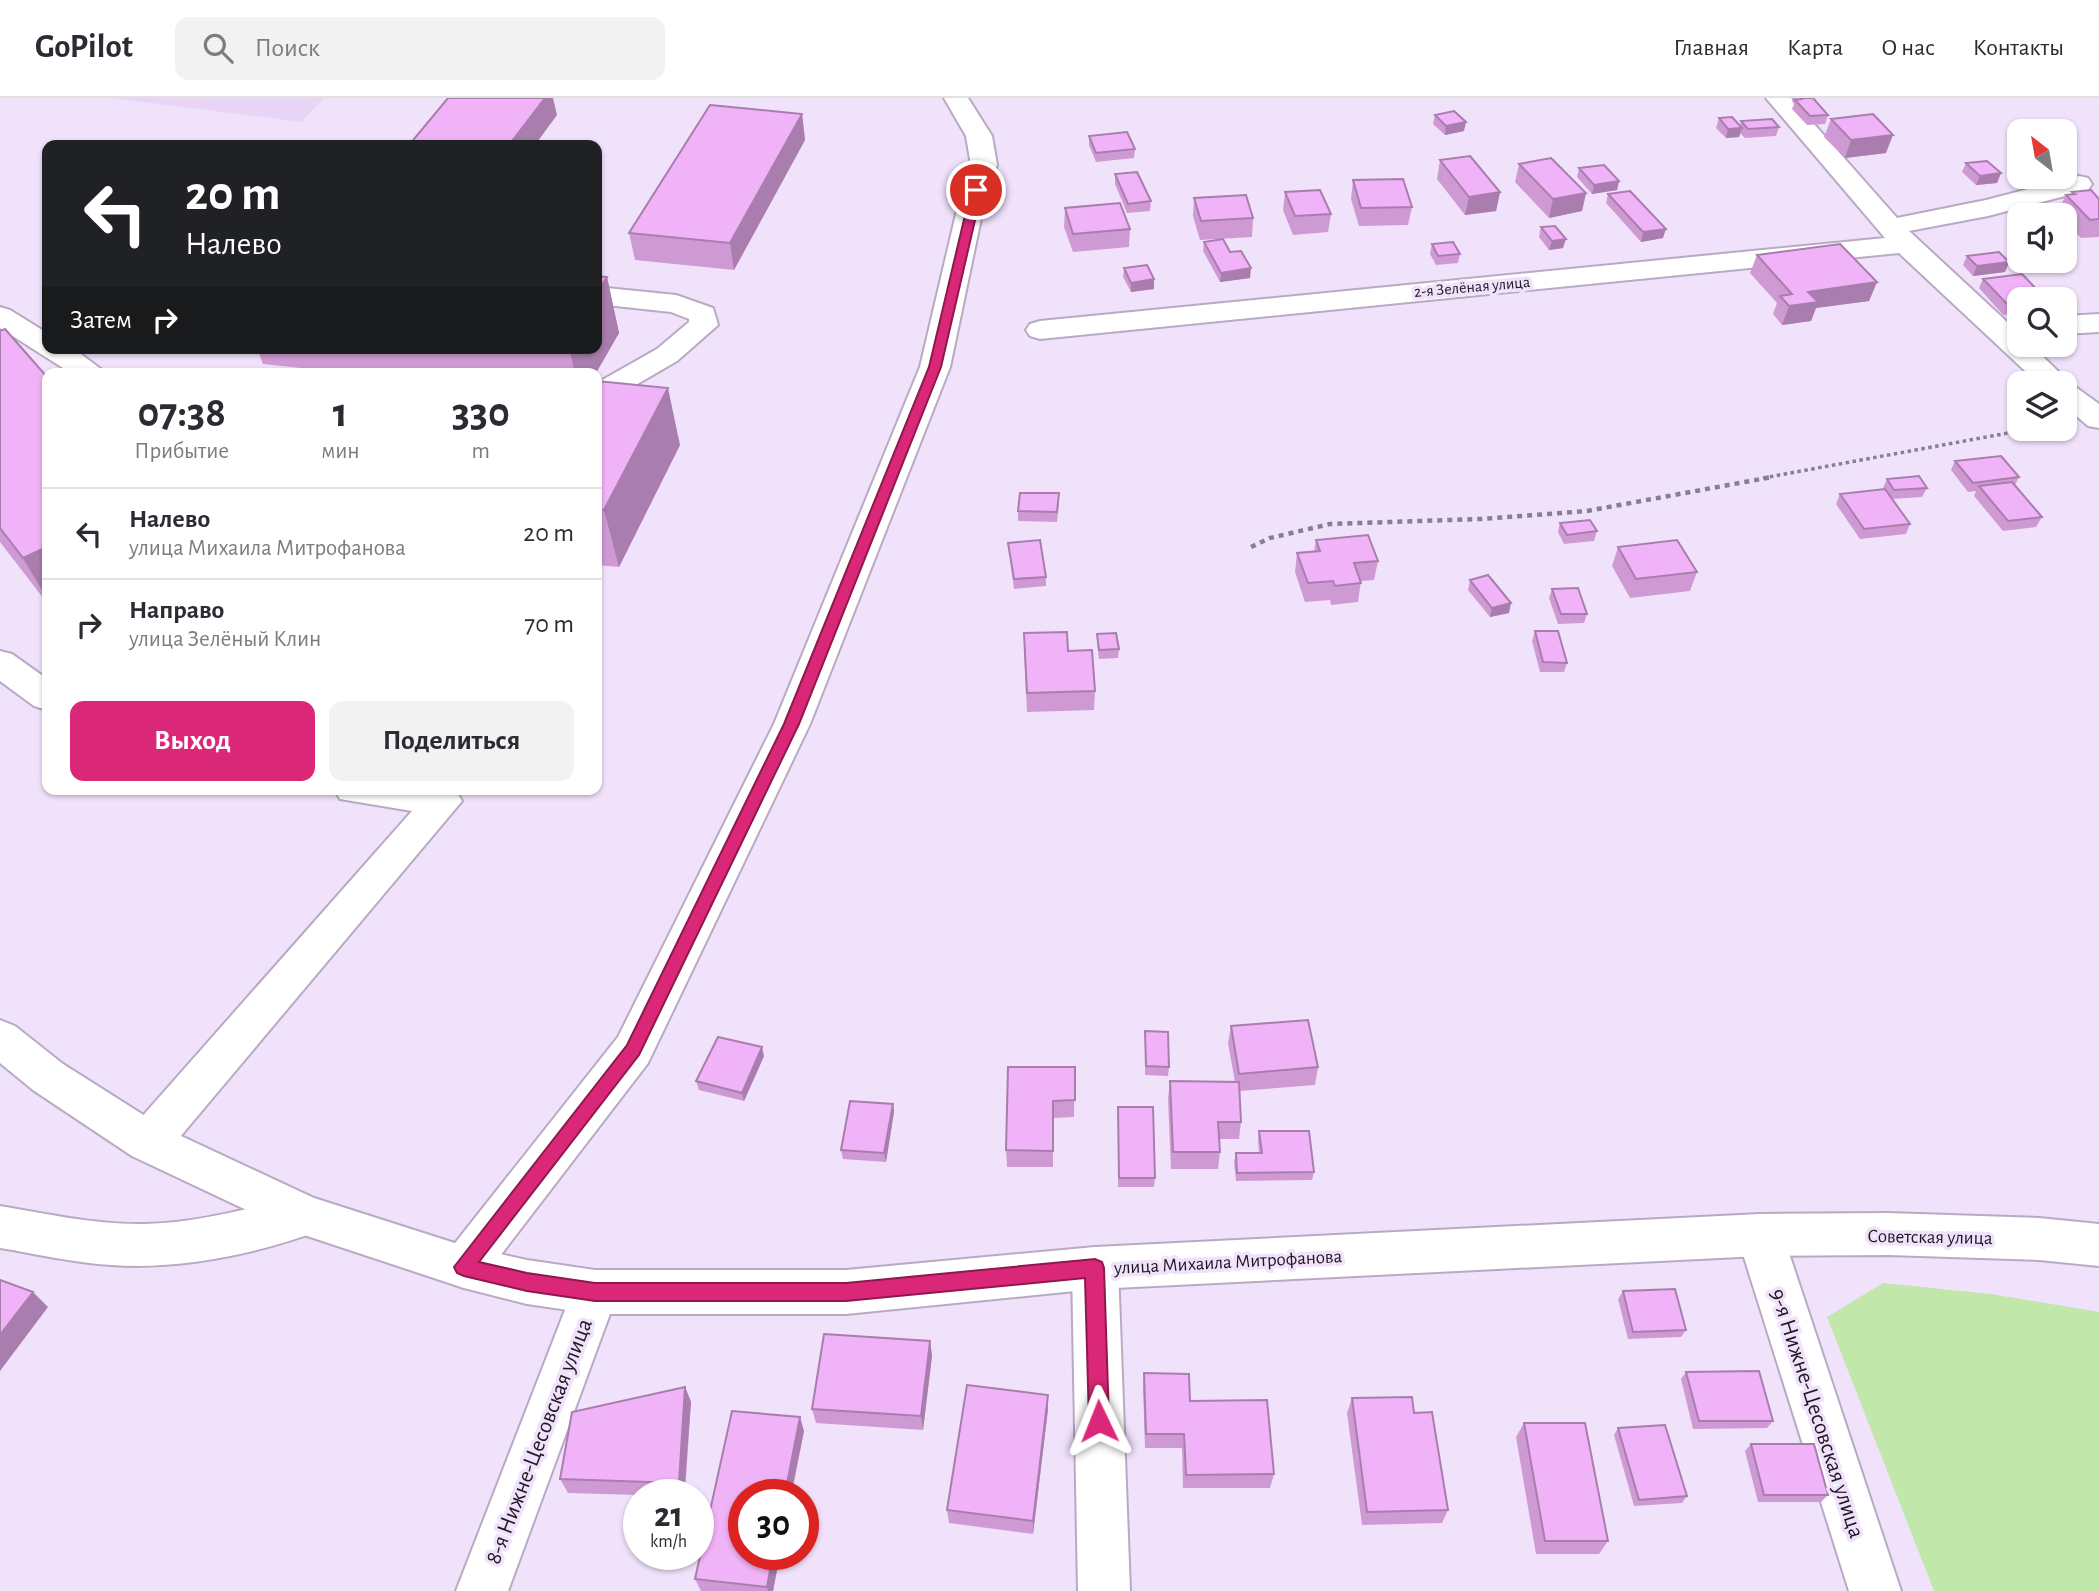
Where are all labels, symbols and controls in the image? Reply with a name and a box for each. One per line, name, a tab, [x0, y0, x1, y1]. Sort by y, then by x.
search box	[175, 17, 665, 80]
icon: search	[199, 29, 237, 67]
text: GoPilot	[35, 31, 133, 64]
text: Поиск	[255, 35, 320, 61]
text: Главная	[1674, 36, 1749, 60]
text: Карта	[1787, 36, 1843, 60]
text: О нас	[1881, 36, 1935, 60]
text: Контакты	[1973, 36, 2064, 60]
north arrow	[2007, 119, 2077, 189]
map controls	[2007, 119, 2077, 441]
pin	[946, 160, 1006, 220]
icon: left	[70, 168, 161, 259]
text: 20 m	[185, 170, 281, 219]
icon: arrive	[957, 171, 995, 209]
button: sound	[2007, 203, 2077, 273]
text: Налево	[185, 228, 282, 260]
street label: 2-я Зелёная улица	[1413, 274, 1531, 301]
button: search	[2007, 287, 2077, 357]
icon: right	[146, 301, 184, 339]
text: Затем	[70, 307, 132, 333]
button: layers	[2007, 371, 2077, 441]
text: 07:38	[137, 392, 226, 434]
text: 1	[333, 392, 348, 434]
text: 330	[452, 392, 510, 434]
text: Прибытие	[134, 440, 229, 463]
text: мин	[321, 440, 359, 463]
text: m	[472, 440, 490, 463]
text: Налево	[129, 506, 210, 532]
icon: left	[70, 515, 108, 553]
text: 20 m	[523, 520, 574, 546]
text: улица Михаила Митрофанова	[129, 537, 406, 560]
text: Направо	[129, 597, 224, 623]
icon: right	[70, 606, 108, 644]
text: 70 m	[524, 611, 574, 637]
text: улица Зелёный Клин	[129, 628, 321, 651]
button: Выход	[70, 701, 315, 781]
button: Поделиться	[329, 701, 574, 781]
street label: Советская улица	[1867, 1227, 1993, 1248]
street label: улица Михаила Митрофанова	[1112, 1247, 1343, 1278]
street label: 9-я Нижне-Цесовская улица	[1765, 1286, 1868, 1541]
street label: 8-я Нижне-Цесовская улица	[482, 1316, 597, 1567]
position arrow	[1062, 1384, 1136, 1458]
speed limit sign: 30	[728, 1479, 819, 1570]
text: 21	[654, 1498, 683, 1533]
text: km/h	[650, 1533, 687, 1551]

